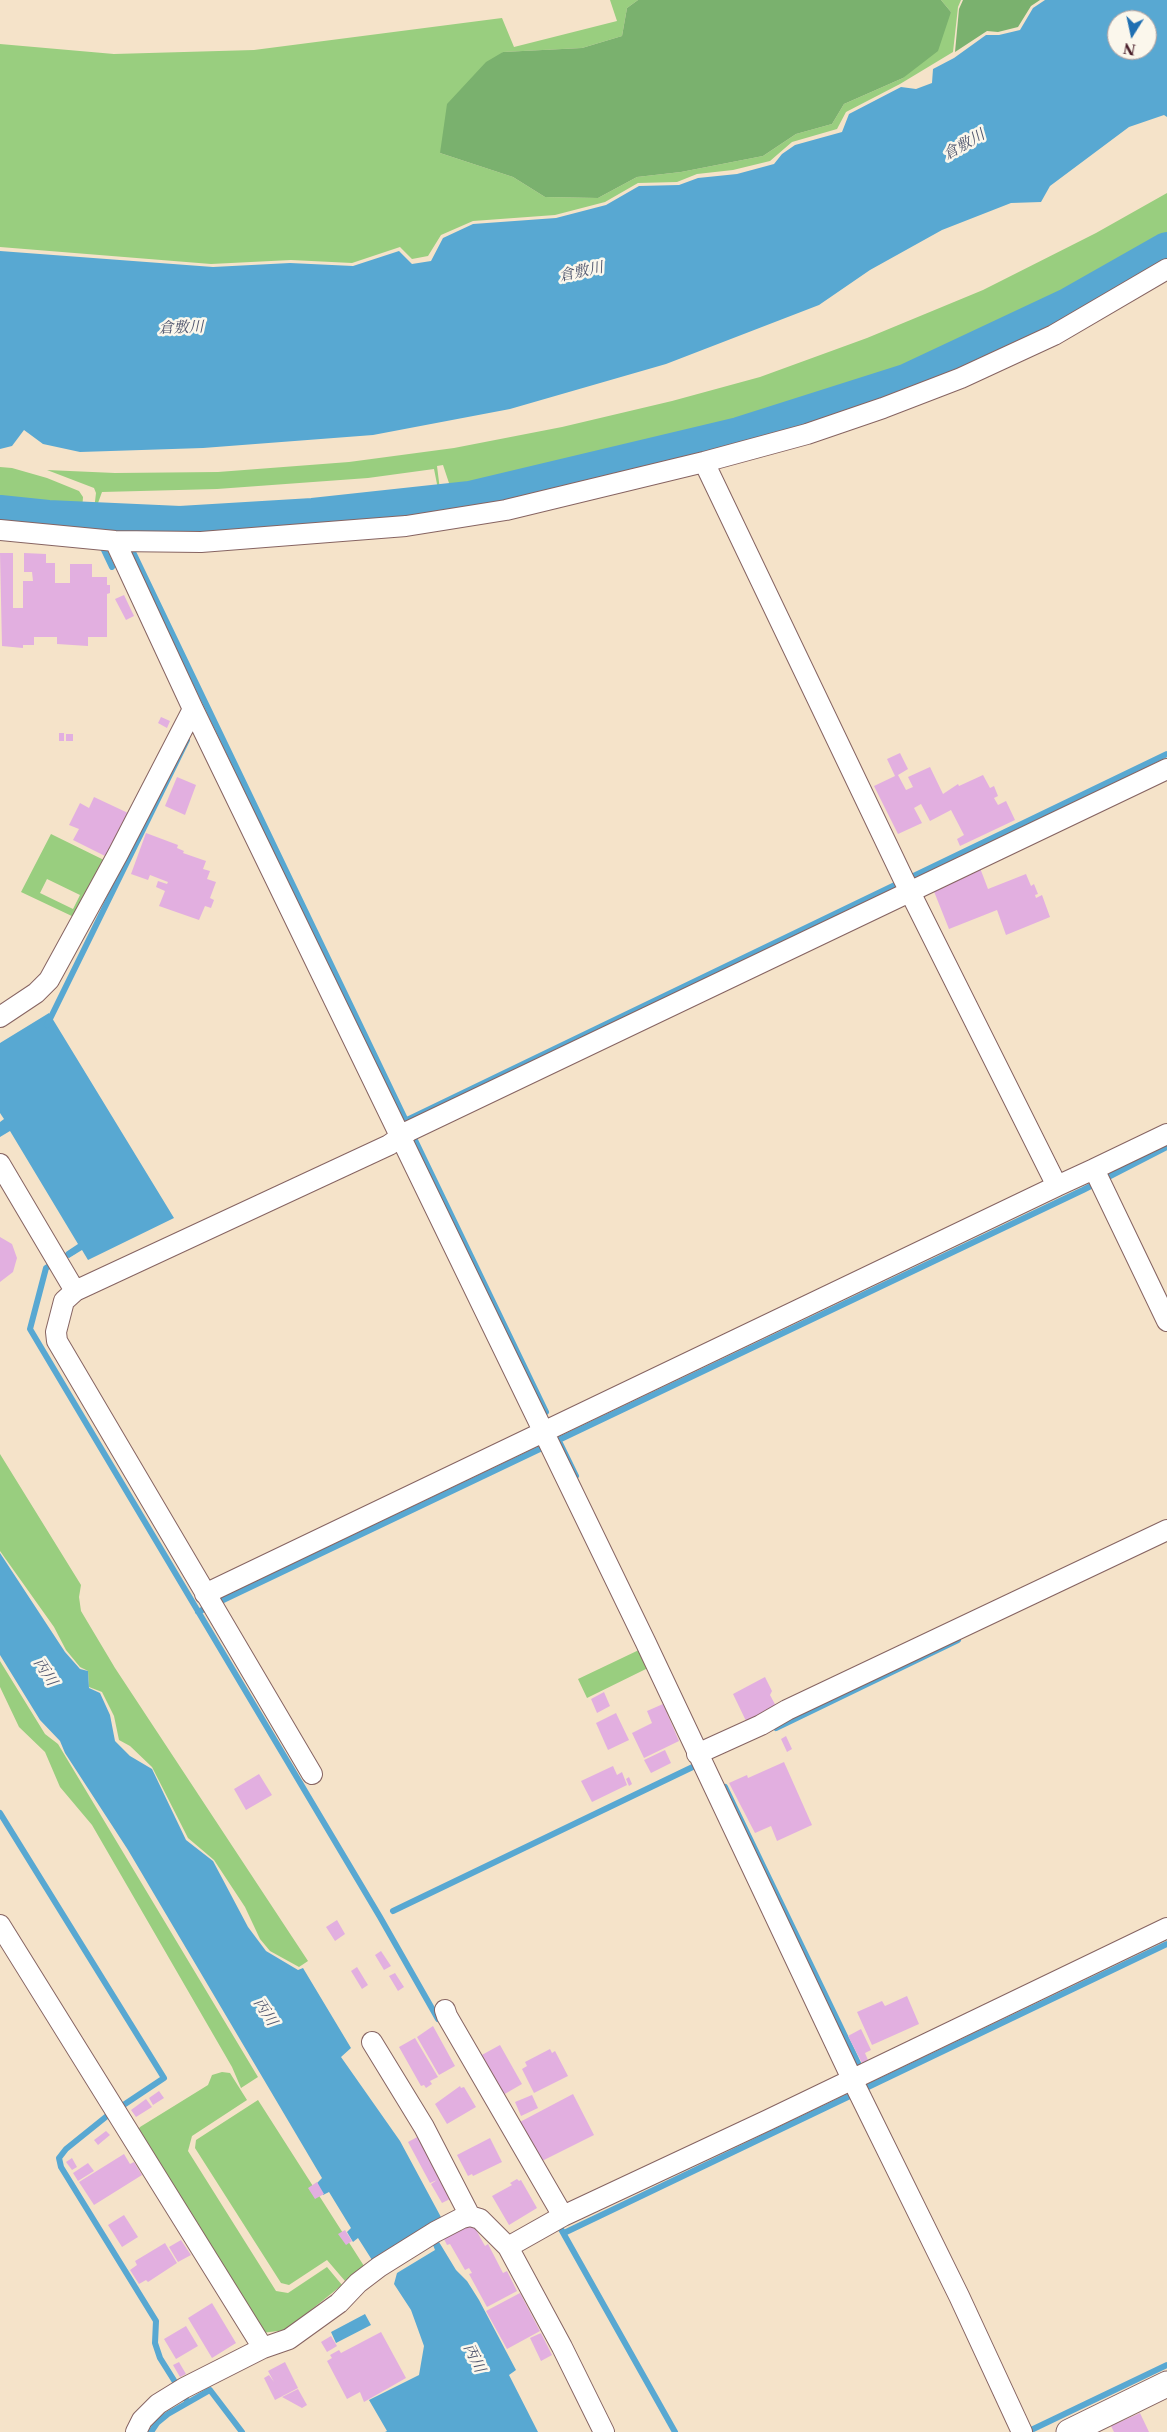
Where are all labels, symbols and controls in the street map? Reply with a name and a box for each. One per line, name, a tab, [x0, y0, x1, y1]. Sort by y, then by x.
north arrow	[1107, 10, 1157, 60]
text: N	[1122, 39, 1137, 59]
water label: 倉敷川	[940, 126, 988, 164]
water label: 倉敷川	[557, 259, 605, 285]
water label: 倉敷川	[158, 318, 204, 338]
water label: 丙川	[29, 1655, 61, 1689]
water label: 丙川	[249, 1995, 281, 2029]
water label: 丙川	[459, 2341, 489, 2375]

